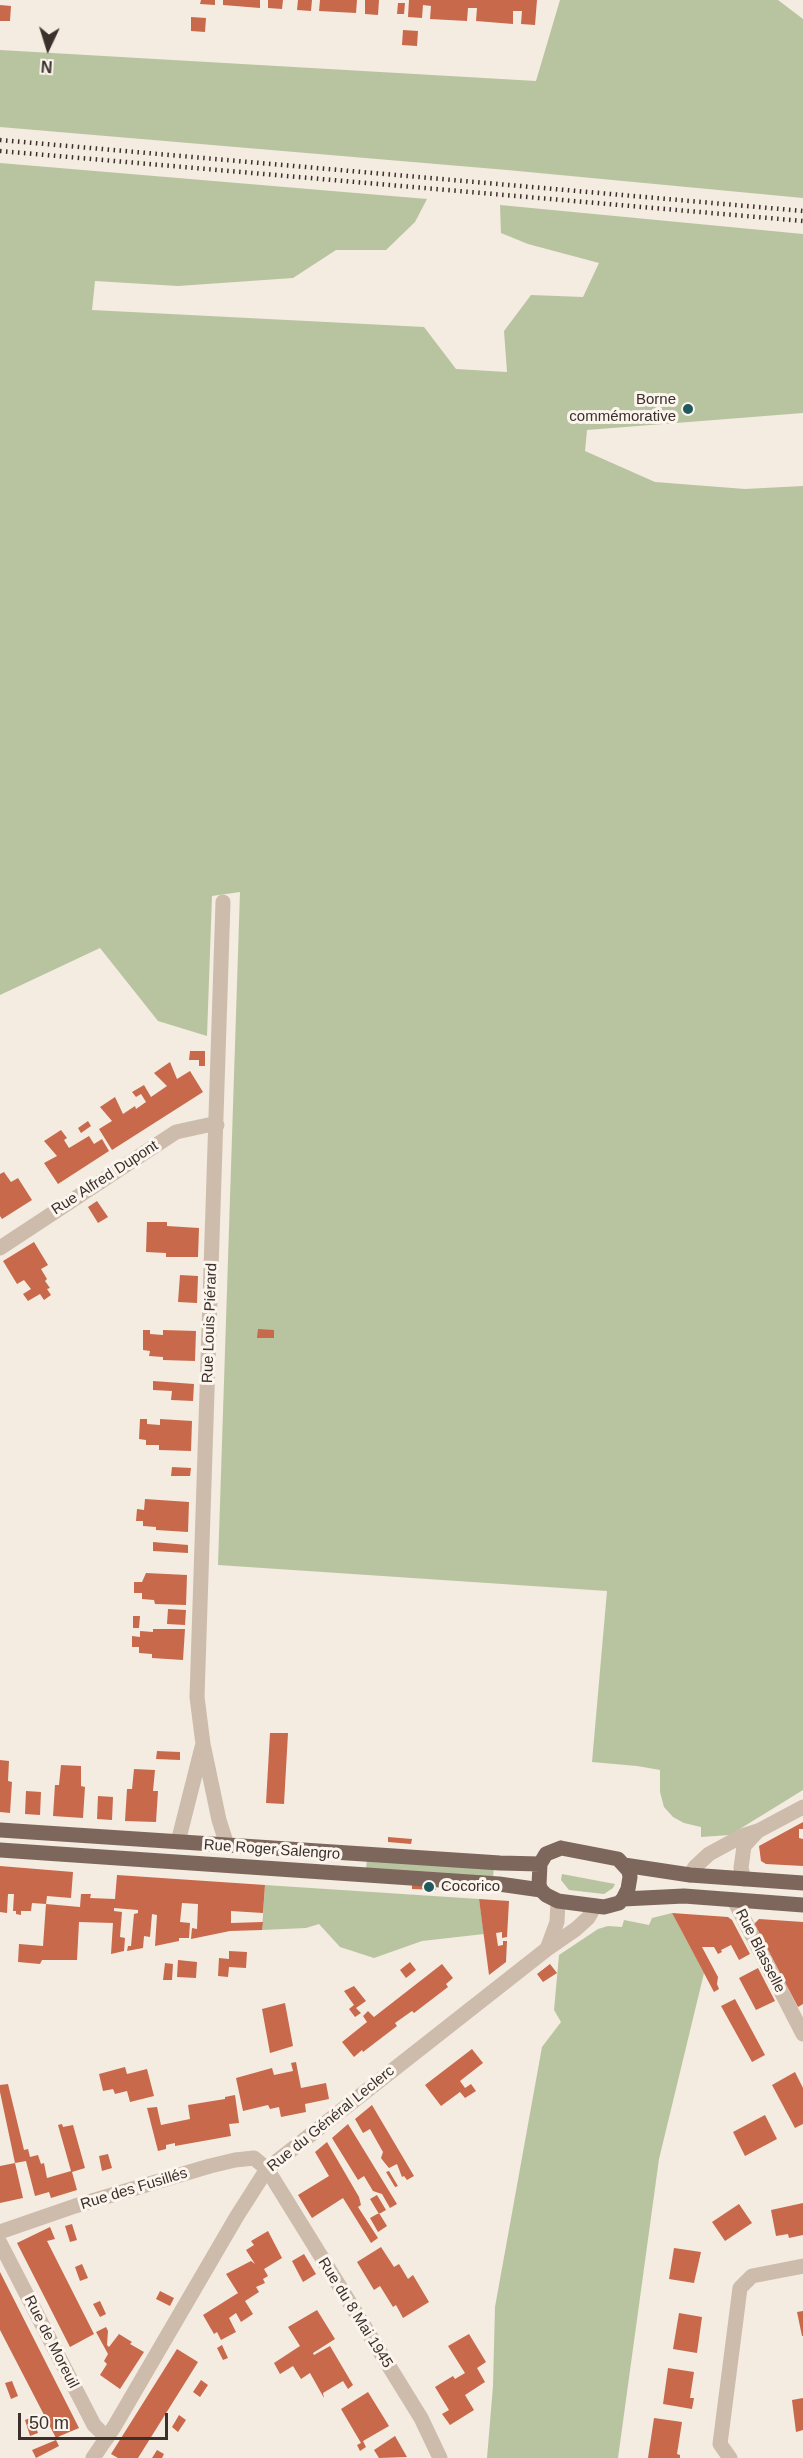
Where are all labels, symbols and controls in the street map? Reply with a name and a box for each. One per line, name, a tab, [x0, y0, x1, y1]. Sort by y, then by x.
north arrow	[18, 18, 78, 78]
text: N	[40, 58, 53, 75]
place label: Borne commémorative	[569, 391, 676, 426]
marker: Borne commémorative	[681, 402, 695, 416]
street label: Rue Alfred Dupont	[48, 1137, 162, 1219]
street label: Rue Louis Piérard	[199, 1263, 221, 1383]
street label: Rue Roger Salengro	[203, 1836, 341, 1864]
place label: Cocorico	[441, 1878, 500, 1896]
marker: Cocorico	[422, 1880, 436, 1894]
street label: Rue Blasselle	[731, 1906, 789, 1996]
street label: Rue du Général Leclerc	[264, 2062, 398, 2176]
street label: Rue des Fusillés	[78, 2164, 190, 2214]
street label: Rue du 8 Mai 1945	[314, 2254, 396, 2372]
street label: Rue de Moreuil	[20, 2293, 82, 2391]
scale bar	[21, 2401, 171, 2439]
text: 50 m	[29, 2413, 69, 2433]

